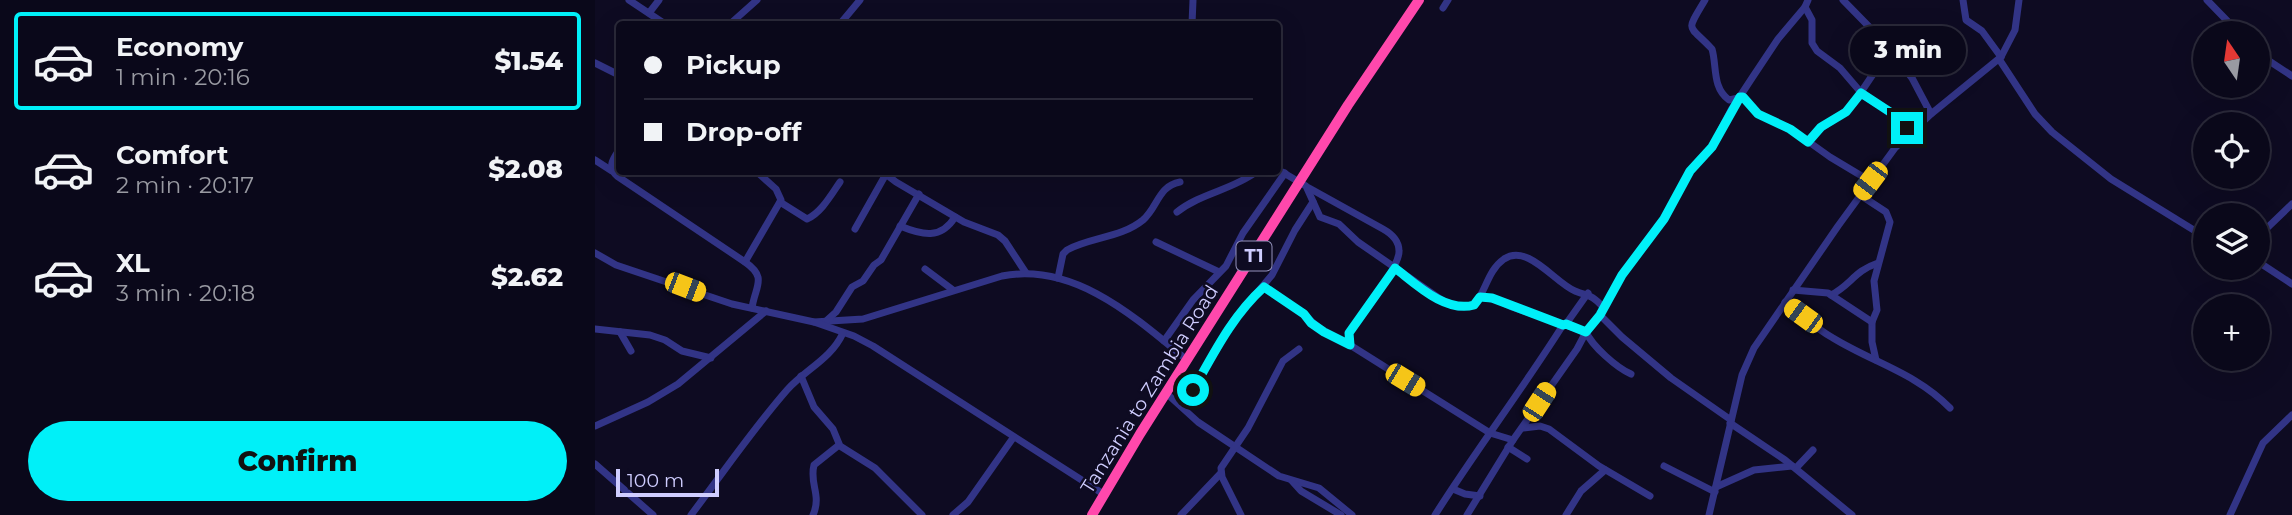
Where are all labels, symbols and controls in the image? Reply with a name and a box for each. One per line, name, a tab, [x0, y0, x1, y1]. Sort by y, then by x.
north arrow	[2193, 21, 2270, 98]
map controls	[2193, 21, 2270, 371]
callout: 3 min	[1849, 26, 1965, 76]
icon: car	[32, 30, 95, 93]
text: Economy	[116, 31, 243, 63]
text: 3 min	[1874, 36, 1942, 64]
text: $1.54	[495, 45, 563, 77]
text: Pickup	[686, 49, 781, 81]
text: 1 min · 20:16	[116, 63, 250, 91]
route end	[1891, 112, 1923, 144]
button: locate	[2193, 112, 2270, 189]
text: Drop-off	[686, 116, 801, 148]
icon: car	[32, 138, 95, 201]
text: Comfort	[116, 139, 228, 171]
text: $2.08	[488, 153, 563, 185]
car	[1849, 158, 1892, 204]
text: 2 min · 20:17	[116, 171, 254, 199]
button: layers	[2193, 203, 2270, 280]
road number: T1	[1237, 242, 1271, 270]
icon: car	[32, 246, 95, 309]
text: XL	[116, 247, 150, 279]
text: $2.62	[491, 261, 563, 293]
car	[662, 270, 709, 304]
text: 3 min · 20:18	[116, 279, 255, 307]
street label: Tanzania to Zambia Road	[1076, 281, 1223, 498]
button: +	[2193, 294, 2270, 371]
car	[1780, 295, 1827, 337]
car	[1382, 360, 1429, 400]
route start	[1177, 374, 1209, 406]
car	[1519, 379, 1560, 425]
button: Confirm	[28, 421, 567, 501]
scale bar	[616, 466, 719, 498]
text: 100 m	[627, 469, 684, 492]

